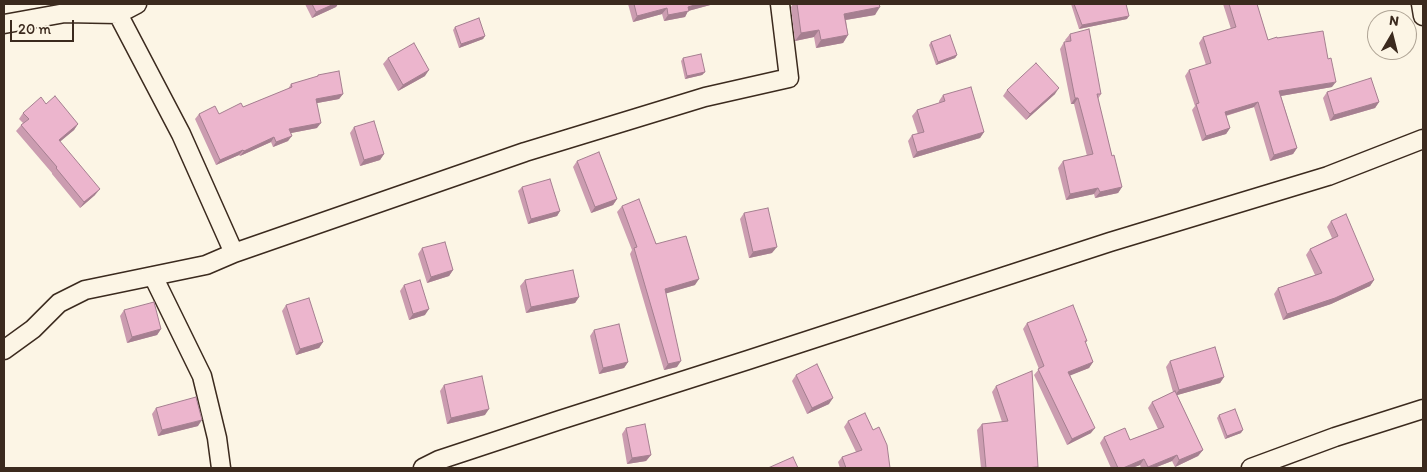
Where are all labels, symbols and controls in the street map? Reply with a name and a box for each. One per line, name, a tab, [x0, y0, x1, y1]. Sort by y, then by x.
scale bar	[12, 10, 76, 42]
north arrow	[1367, 10, 1417, 60]
text: N	[1388, 12, 1400, 30]
text: 20 m	[18, 20, 51, 38]

